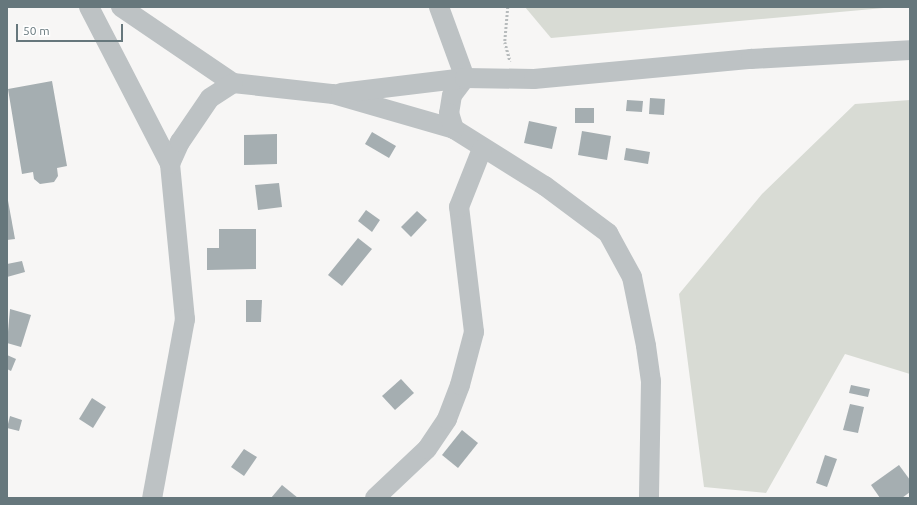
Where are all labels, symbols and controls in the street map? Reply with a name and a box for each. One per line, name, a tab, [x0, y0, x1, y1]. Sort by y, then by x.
scale bar	[18, 16, 125, 42]
text: 50 m	[23, 24, 50, 37]

